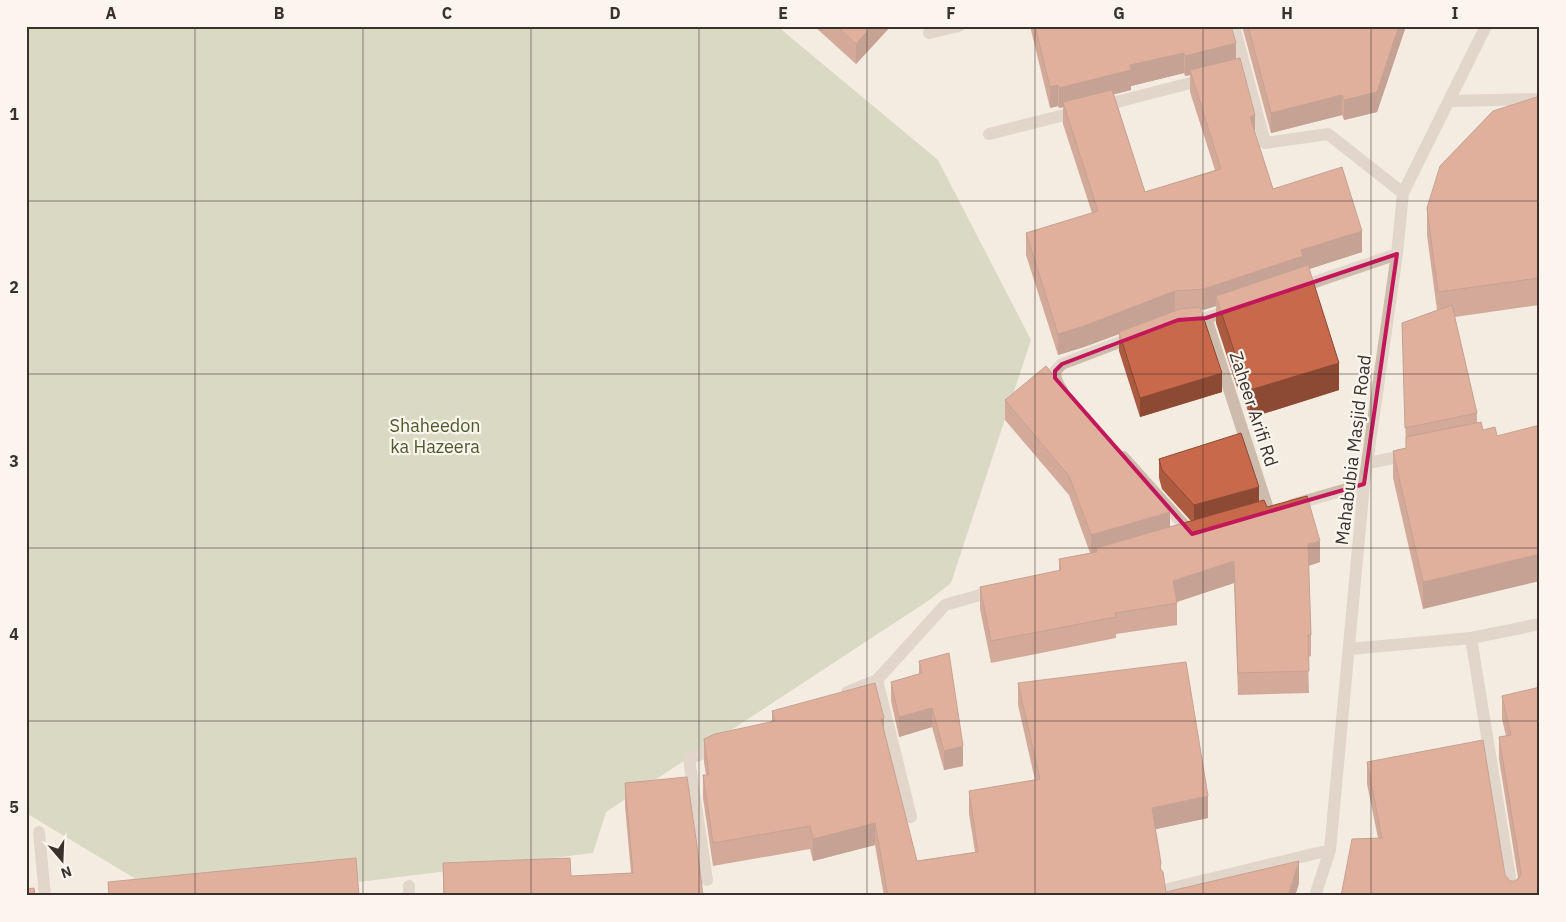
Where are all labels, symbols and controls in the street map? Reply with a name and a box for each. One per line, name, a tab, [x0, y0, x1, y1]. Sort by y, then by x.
text: A	[106, 3, 117, 23]
text: B	[274, 3, 285, 23]
text: C	[442, 3, 452, 23]
text: D	[609, 3, 621, 23]
text: E	[778, 3, 788, 23]
text: F	[946, 3, 956, 23]
text: G	[1113, 3, 1125, 23]
text: H	[1281, 3, 1293, 23]
text: I	[1452, 3, 1459, 23]
text: 1	[9, 104, 19, 124]
text: 2	[9, 277, 19, 297]
street label: Zaheer Arifi Rd	[1225, 349, 1283, 469]
street label: Mahabubia Masjid Road	[1330, 354, 1376, 546]
park label: Shaheedon ka Hazeera	[389, 414, 481, 458]
text: 3	[9, 451, 19, 471]
text: 4	[9, 624, 19, 644]
text: 5	[9, 797, 19, 817]
north arrow	[38, 834, 88, 884]
text: N	[59, 862, 74, 882]

